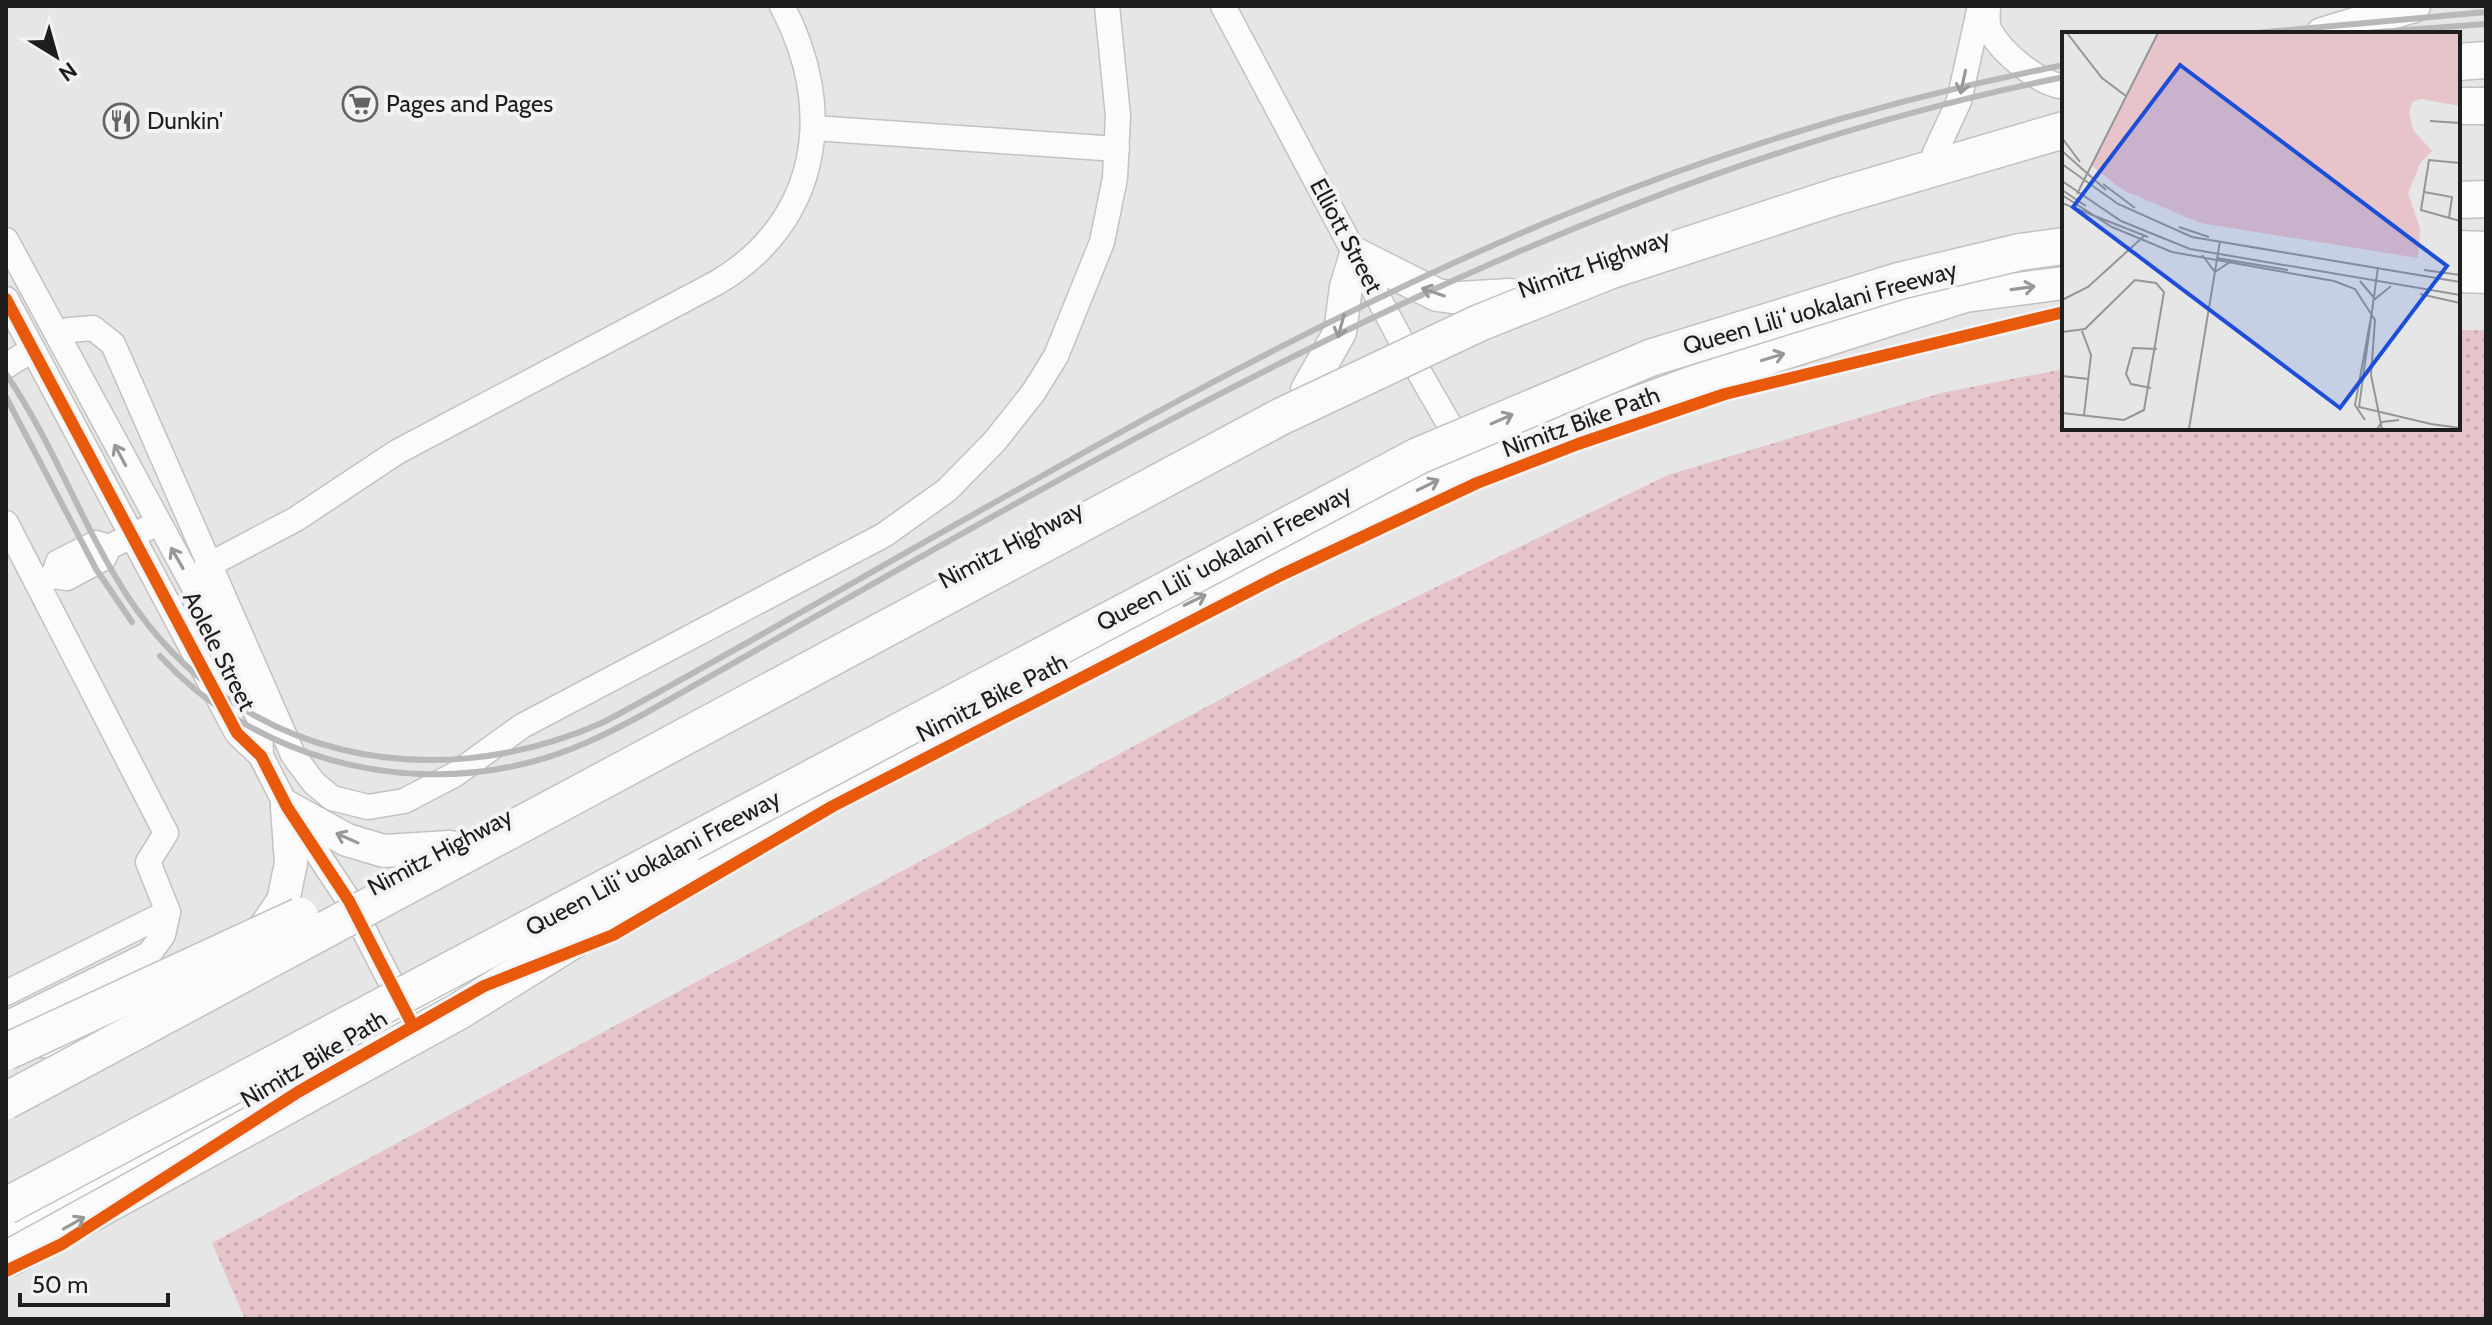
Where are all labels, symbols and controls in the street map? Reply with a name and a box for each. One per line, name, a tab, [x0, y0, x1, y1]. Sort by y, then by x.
north arrow	[16, 16, 96, 96]
inset map	[2062, 32, 2460, 430]
text: N	[53, 56, 82, 87]
one-way arrow	[1955, 68, 1970, 94]
supermarket icon: Pages and Pages	[341, 85, 379, 123]
place label: Pages and Pages	[386, 89, 553, 118]
restaurant icon: Dunkin'	[102, 102, 140, 140]
place label: Dunkin'	[147, 106, 223, 135]
street label: Elliott Street	[1304, 173, 1389, 298]
street label: Nimitz Highway	[1514, 223, 1674, 304]
street label: Queen Liliʻuokalani Freeway	[1679, 254, 1960, 361]
one-way arrow	[2010, 280, 2035, 295]
one-way arrow	[1421, 284, 1446, 298]
one-way arrow	[1333, 312, 1348, 338]
one-way arrow	[1761, 348, 1786, 363]
street label: Nimitz Bike Path	[1498, 380, 1664, 463]
one-way arrow	[1489, 410, 1514, 425]
one-way arrow	[112, 443, 128, 467]
one-way arrow	[1416, 477, 1440, 492]
street label: Queen Liliʻuokalani Freeway	[1092, 478, 1356, 637]
street label: Nimitz Highway	[933, 494, 1088, 595]
one-way arrow	[169, 547, 184, 571]
street label: Aolele Street	[177, 586, 262, 715]
one-way arrow	[1183, 592, 1207, 607]
street label: Nimitz Bike Path	[911, 647, 1072, 748]
street label: Queen Liliʻuokalani Freeway	[521, 783, 785, 942]
street label: Nimitz Highway	[362, 801, 517, 902]
one-way arrow	[335, 829, 359, 844]
street label: Nimitz Bike Path	[235, 1003, 392, 1114]
one-way arrow	[62, 1214, 86, 1230]
scale bar	[20, 1257, 168, 1307]
text: 50 m	[32, 1270, 88, 1299]

